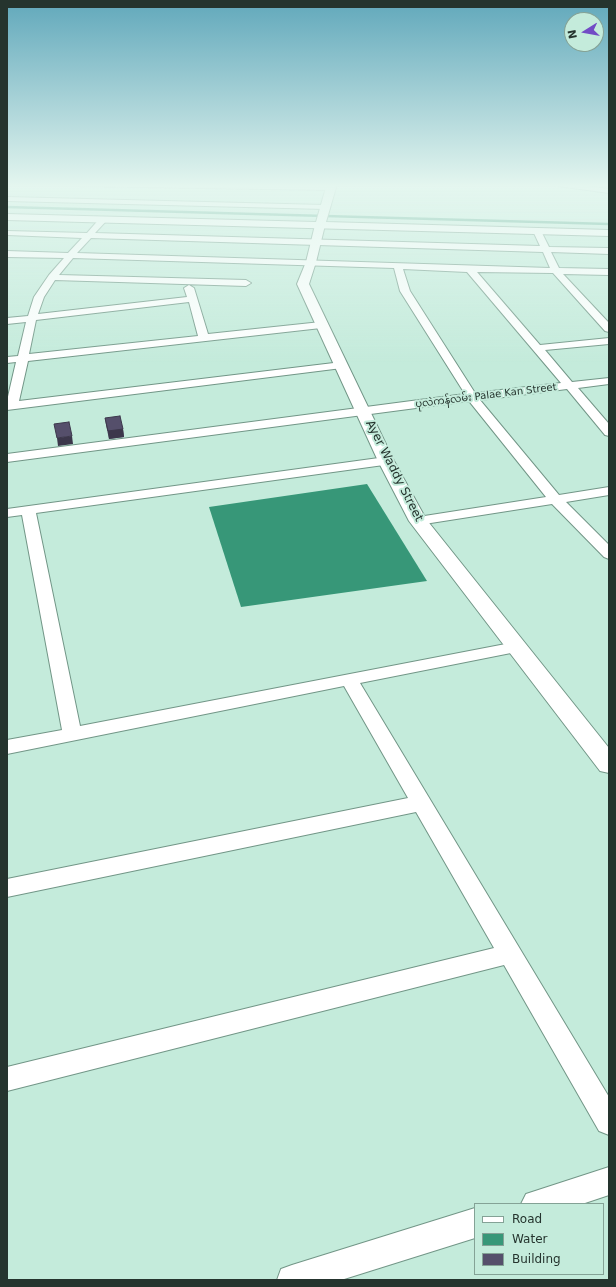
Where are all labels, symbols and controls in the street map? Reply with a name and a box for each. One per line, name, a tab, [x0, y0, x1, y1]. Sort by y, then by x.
north arrow	[564, 12, 604, 52]
text: N	[565, 28, 580, 40]
street label: ပုလဲကန်လမ်း Palae Kan Street	[415, 381, 557, 411]
street label: Ayer Waddy Street	[362, 418, 426, 524]
legend	[474, 1203, 604, 1275]
text: Road	[512, 1212, 542, 1226]
text: Water	[512, 1232, 547, 1246]
text: Building	[512, 1252, 561, 1266]

